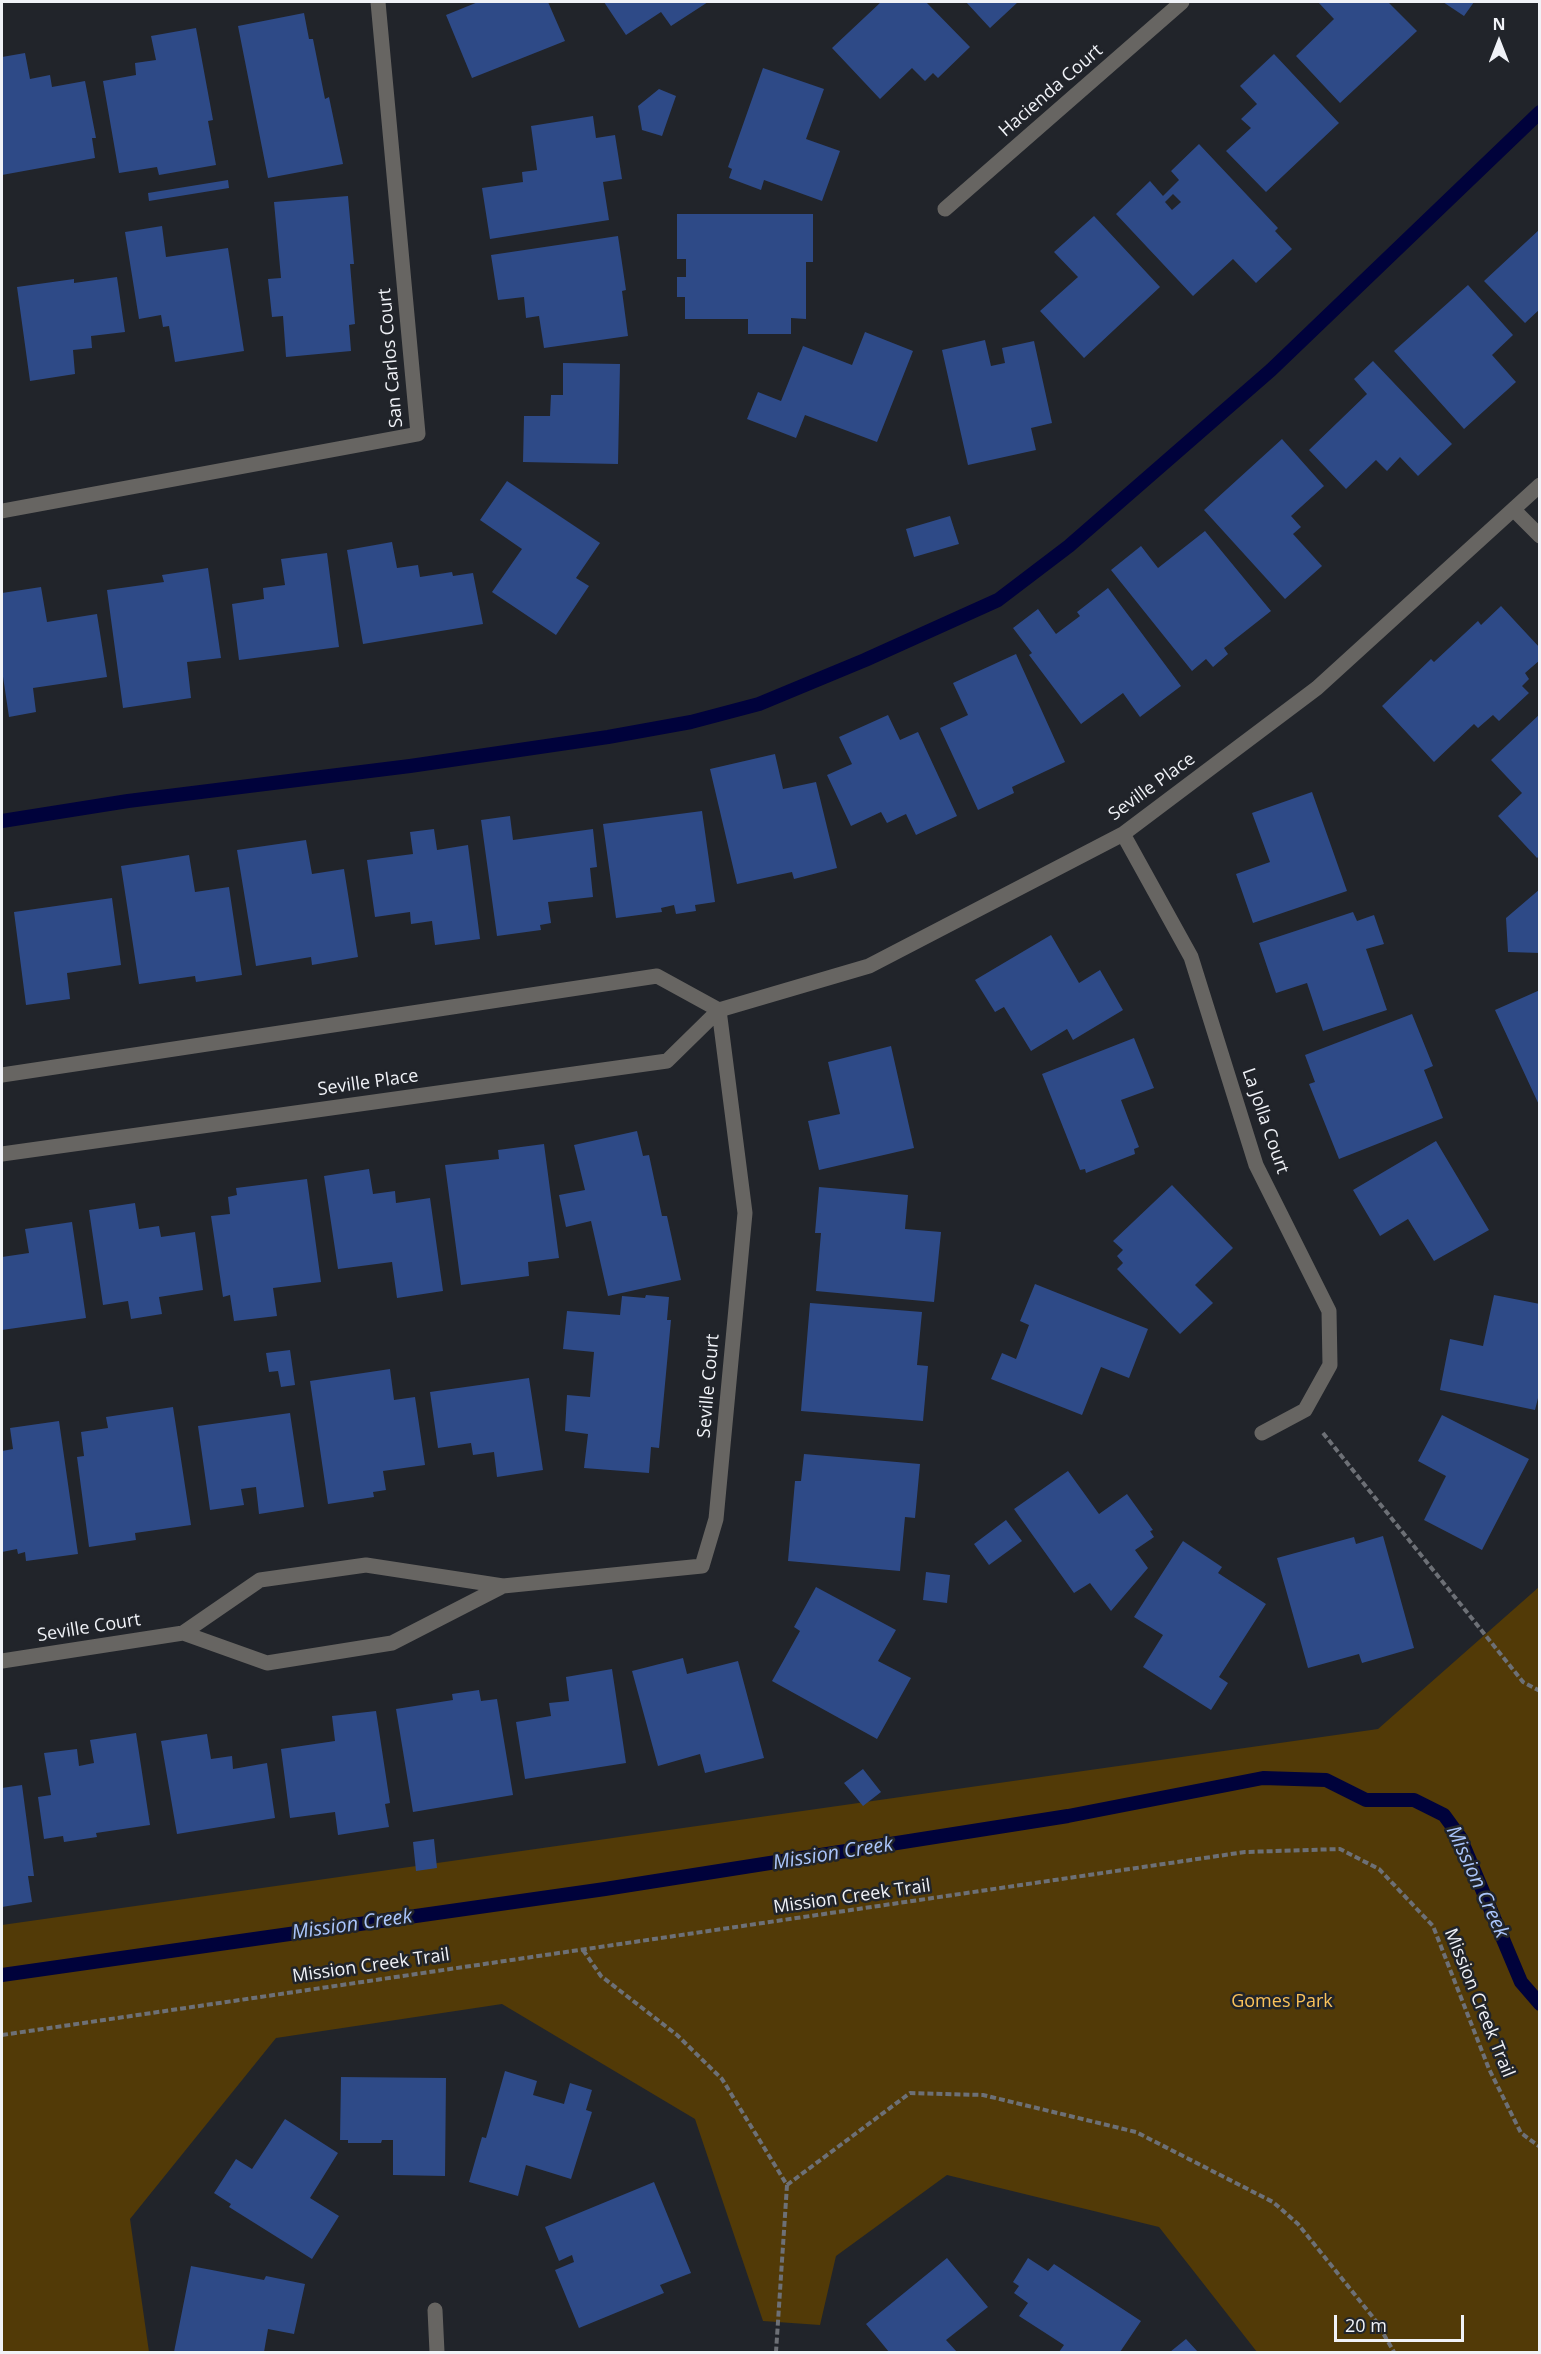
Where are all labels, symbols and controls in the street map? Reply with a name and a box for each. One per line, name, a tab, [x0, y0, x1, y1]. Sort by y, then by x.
north arrow	[1469, 12, 1529, 72]
text: N	[1492, 13, 1506, 35]
street label: Hacienda Court	[995, 40, 1107, 142]
street label: San Carlos Court	[374, 287, 408, 429]
street label: Seville Place	[1105, 748, 1199, 826]
street label: Seville Place	[316, 1065, 420, 1101]
street label: La Jolla Court	[1237, 1065, 1293, 1177]
street label: Seville Court	[694, 1333, 724, 1439]
street label: Seville Court	[36, 1609, 142, 1647]
water label: Mission Creek	[1440, 1822, 1514, 1942]
water label: Mission Creek	[771, 1833, 895, 1875]
street label: Mission Creek Trail	[772, 1875, 932, 1919]
water label: Mission Creek	[290, 1905, 414, 1945]
street label: Mission Creek Trail	[1439, 1926, 1519, 2080]
street label: Mission Creek Trail	[291, 1944, 451, 1988]
park label: Gomes Park	[1231, 1991, 1333, 2013]
scale bar	[1337, 2303, 1468, 2341]
text: 20 m	[1345, 2313, 1387, 2337]

